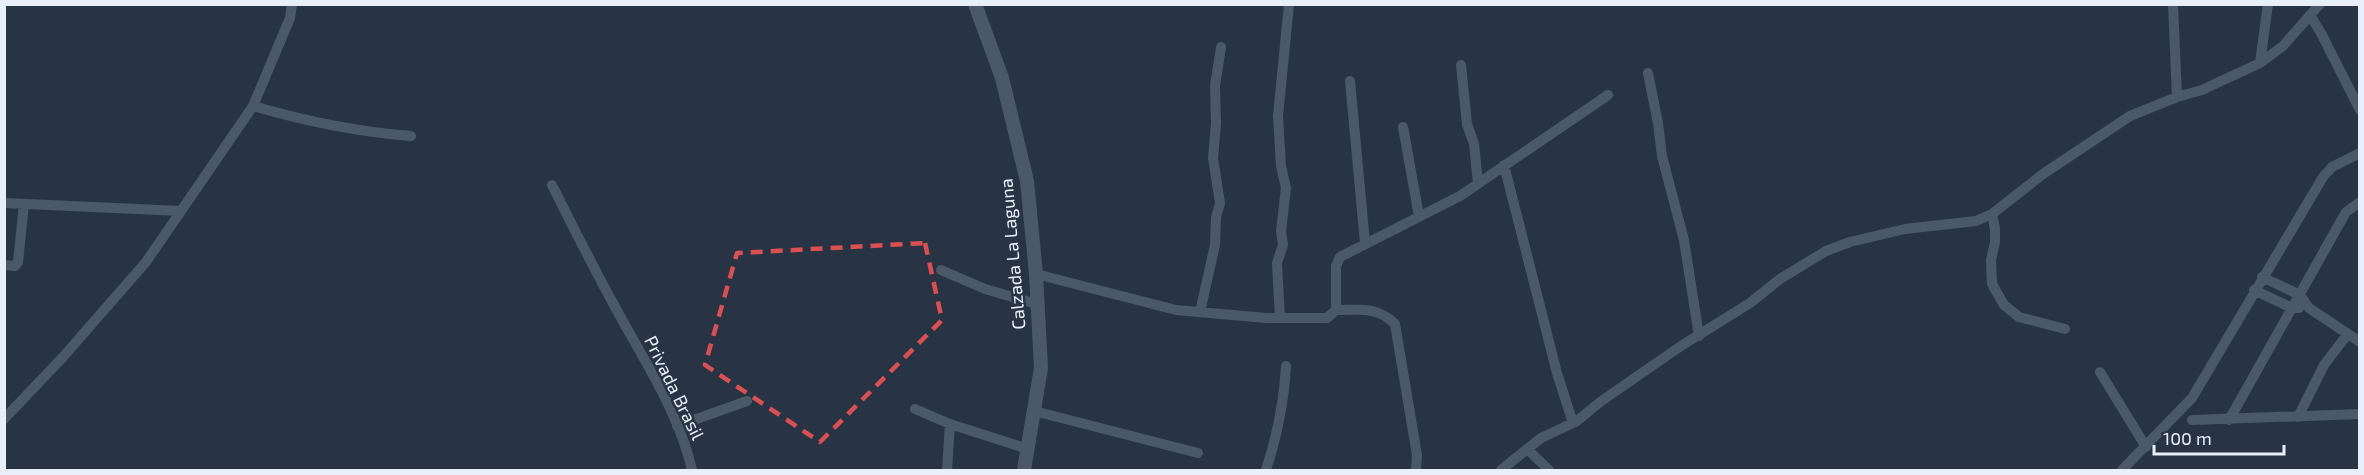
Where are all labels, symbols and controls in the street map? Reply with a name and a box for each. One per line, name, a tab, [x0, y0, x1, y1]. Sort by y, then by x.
street label: Calzada La Laguna	[994, 178, 1030, 331]
street label: Privada Brasil	[640, 332, 710, 444]
scale bar	[2154, 418, 2284, 456]
text: 100 m	[2163, 427, 2212, 449]

